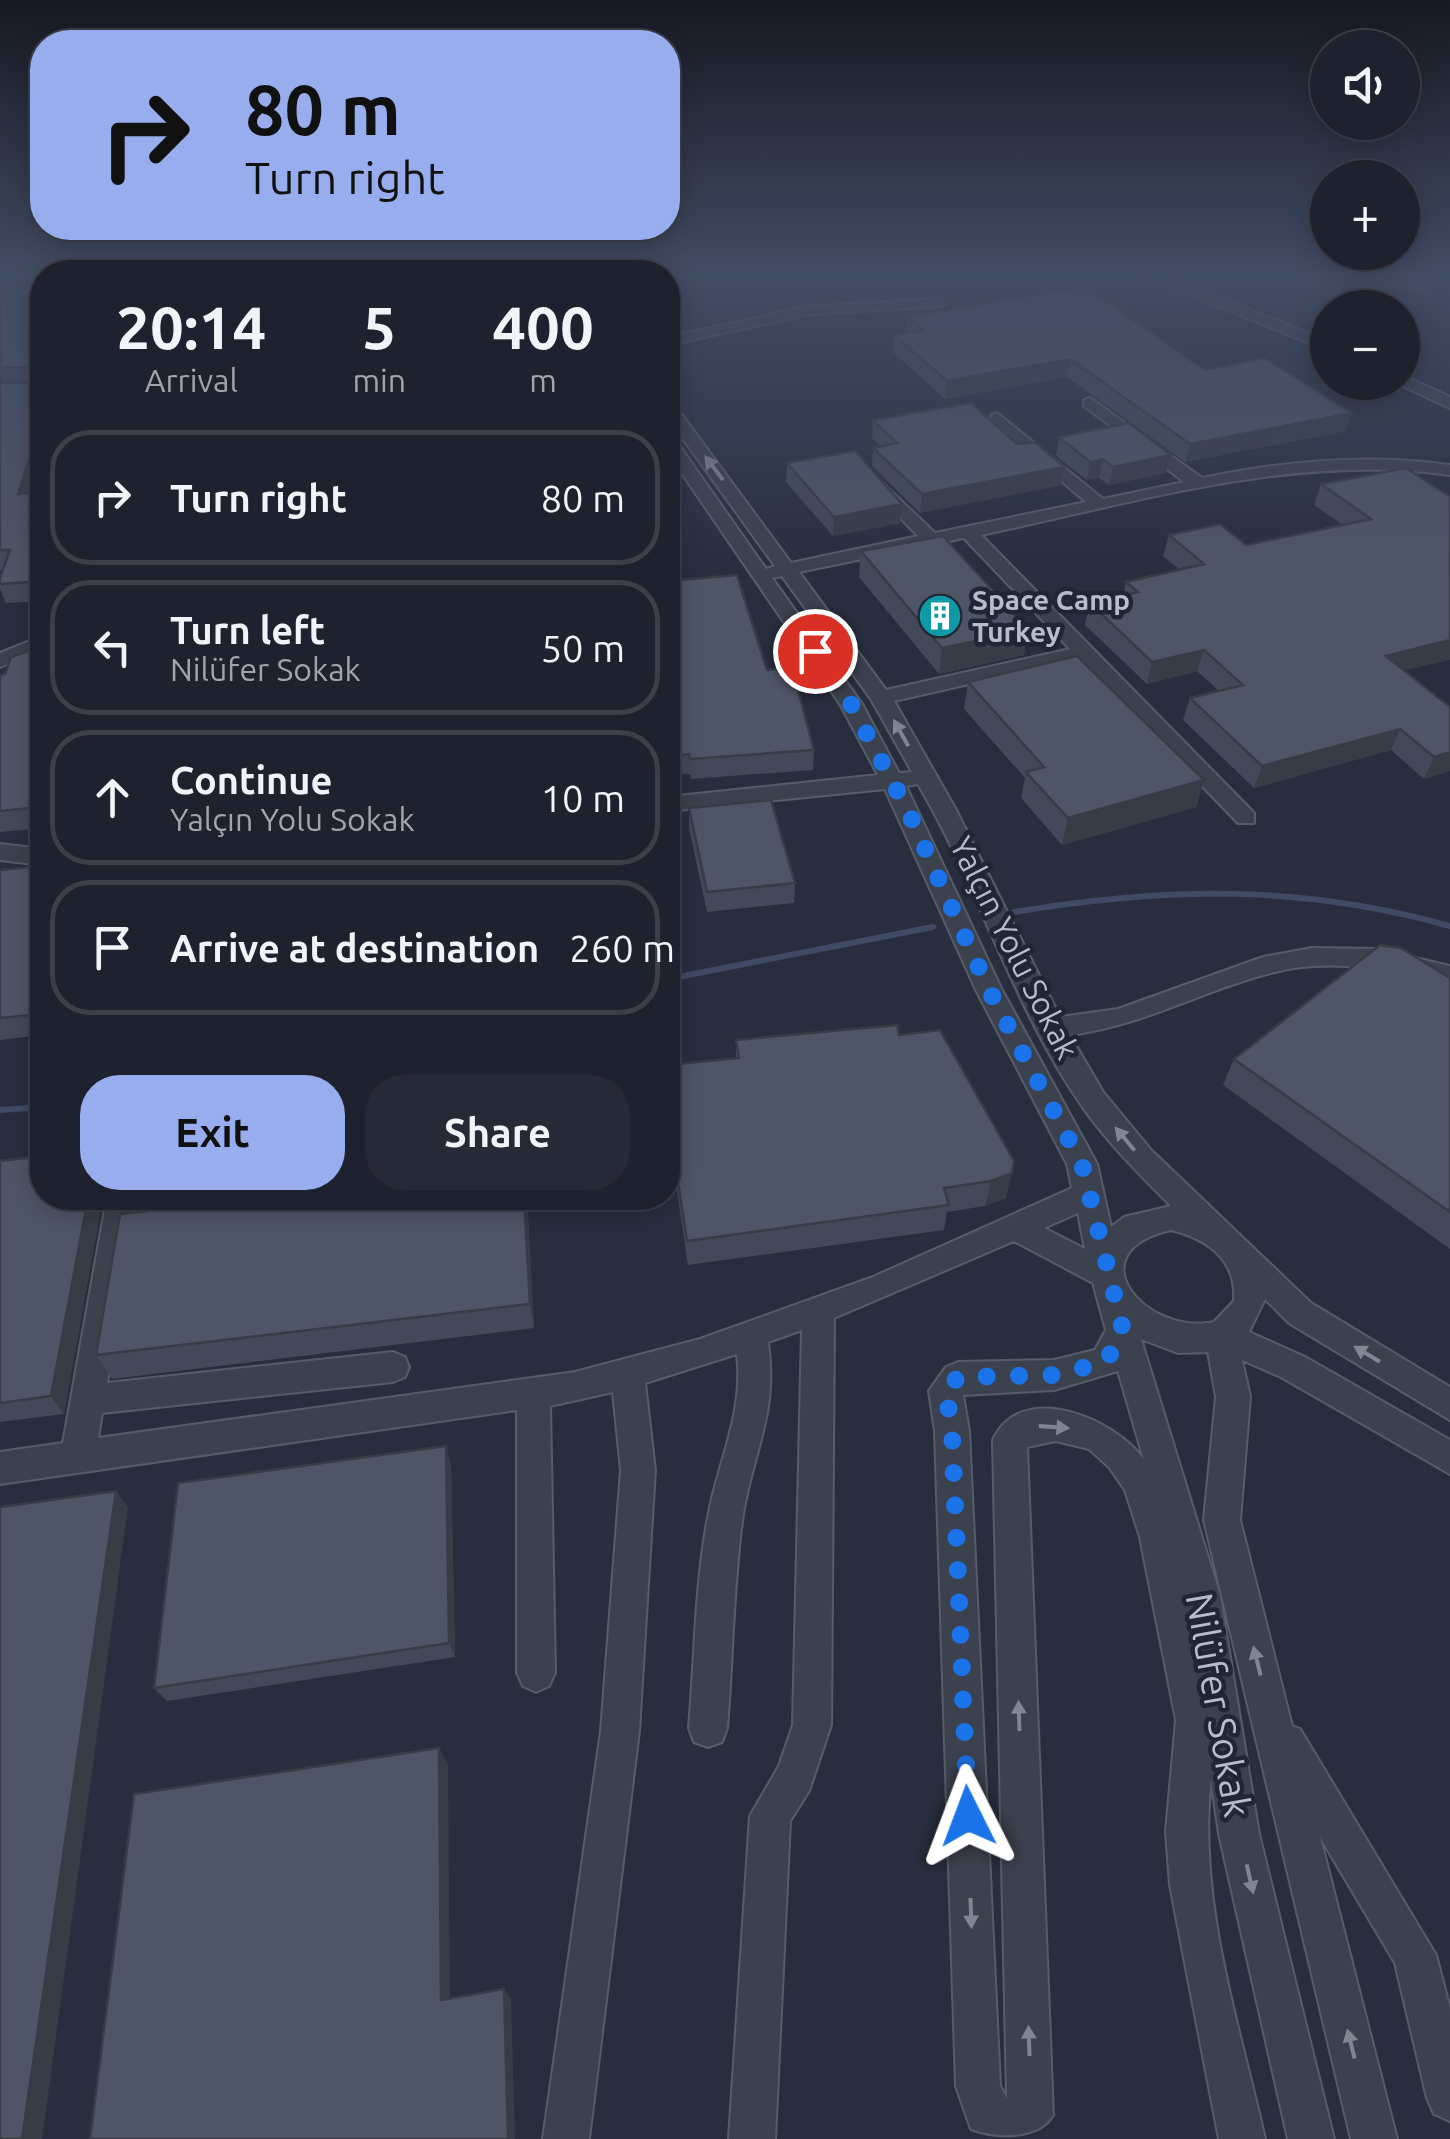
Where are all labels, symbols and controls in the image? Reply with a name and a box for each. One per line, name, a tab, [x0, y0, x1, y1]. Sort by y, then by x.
map controls	[1310, 30, 1420, 400]
button: sound	[1310, 30, 1420, 140]
icon: right	[80, 70, 210, 200]
text: 80 m	[245, 70, 401, 148]
text: Turn right	[245, 152, 445, 203]
button: +	[1310, 160, 1420, 270]
button: −	[1310, 290, 1420, 400]
text: 20:14	[116, 293, 266, 360]
text: 5	[362, 293, 396, 360]
text: 400	[492, 293, 594, 360]
text: Arrival	[145, 362, 238, 398]
text: min	[352, 362, 406, 398]
text: m	[529, 362, 557, 398]
one-way arrow	[705, 454, 724, 481]
icon: right	[85, 470, 140, 525]
text: Turn right	[170, 477, 347, 519]
text: 80 m	[541, 477, 625, 519]
place label: Space Camp Turkey	[972, 584, 1130, 647]
building icon: Space Camp Turkey	[917, 593, 963, 639]
text: Turn left	[170, 609, 325, 651]
pin	[773, 609, 858, 694]
icon: left	[85, 620, 140, 675]
icon: arrive	[788, 624, 843, 679]
text: 50 m	[541, 627, 625, 669]
text: Nilüfer Sokak	[170, 651, 361, 687]
one-way arrow	[893, 719, 911, 747]
text: Continue	[170, 759, 332, 801]
icon: ahead	[85, 770, 140, 825]
text: 10 m	[541, 777, 625, 819]
text: Yalçın Yolu Sokak	[170, 801, 415, 837]
street label: Yalçın Yolu Sokak	[943, 830, 1086, 1065]
icon: arrive	[85, 920, 140, 975]
text: Arrive at destination	[170, 927, 539, 969]
text: 260 m	[569, 927, 675, 969]
button: Exit	[80, 1075, 345, 1190]
button: Share	[365, 1075, 630, 1190]
one-way arrow	[1115, 1126, 1136, 1151]
one-way arrow	[1353, 1346, 1381, 1363]
one-way arrow	[1039, 1419, 1071, 1435]
street label: Nilüfer Sokak	[1179, 1590, 1259, 1820]
one-way arrow	[1249, 1645, 1264, 1676]
one-way arrow	[1010, 1699, 1026, 1731]
position arrow	[916, 1764, 1020, 1868]
one-way arrow	[1243, 1864, 1258, 1895]
one-way arrow	[964, 1897, 980, 1929]
one-way arrow	[1020, 2024, 1036, 2056]
one-way arrow	[1343, 2028, 1358, 2059]

